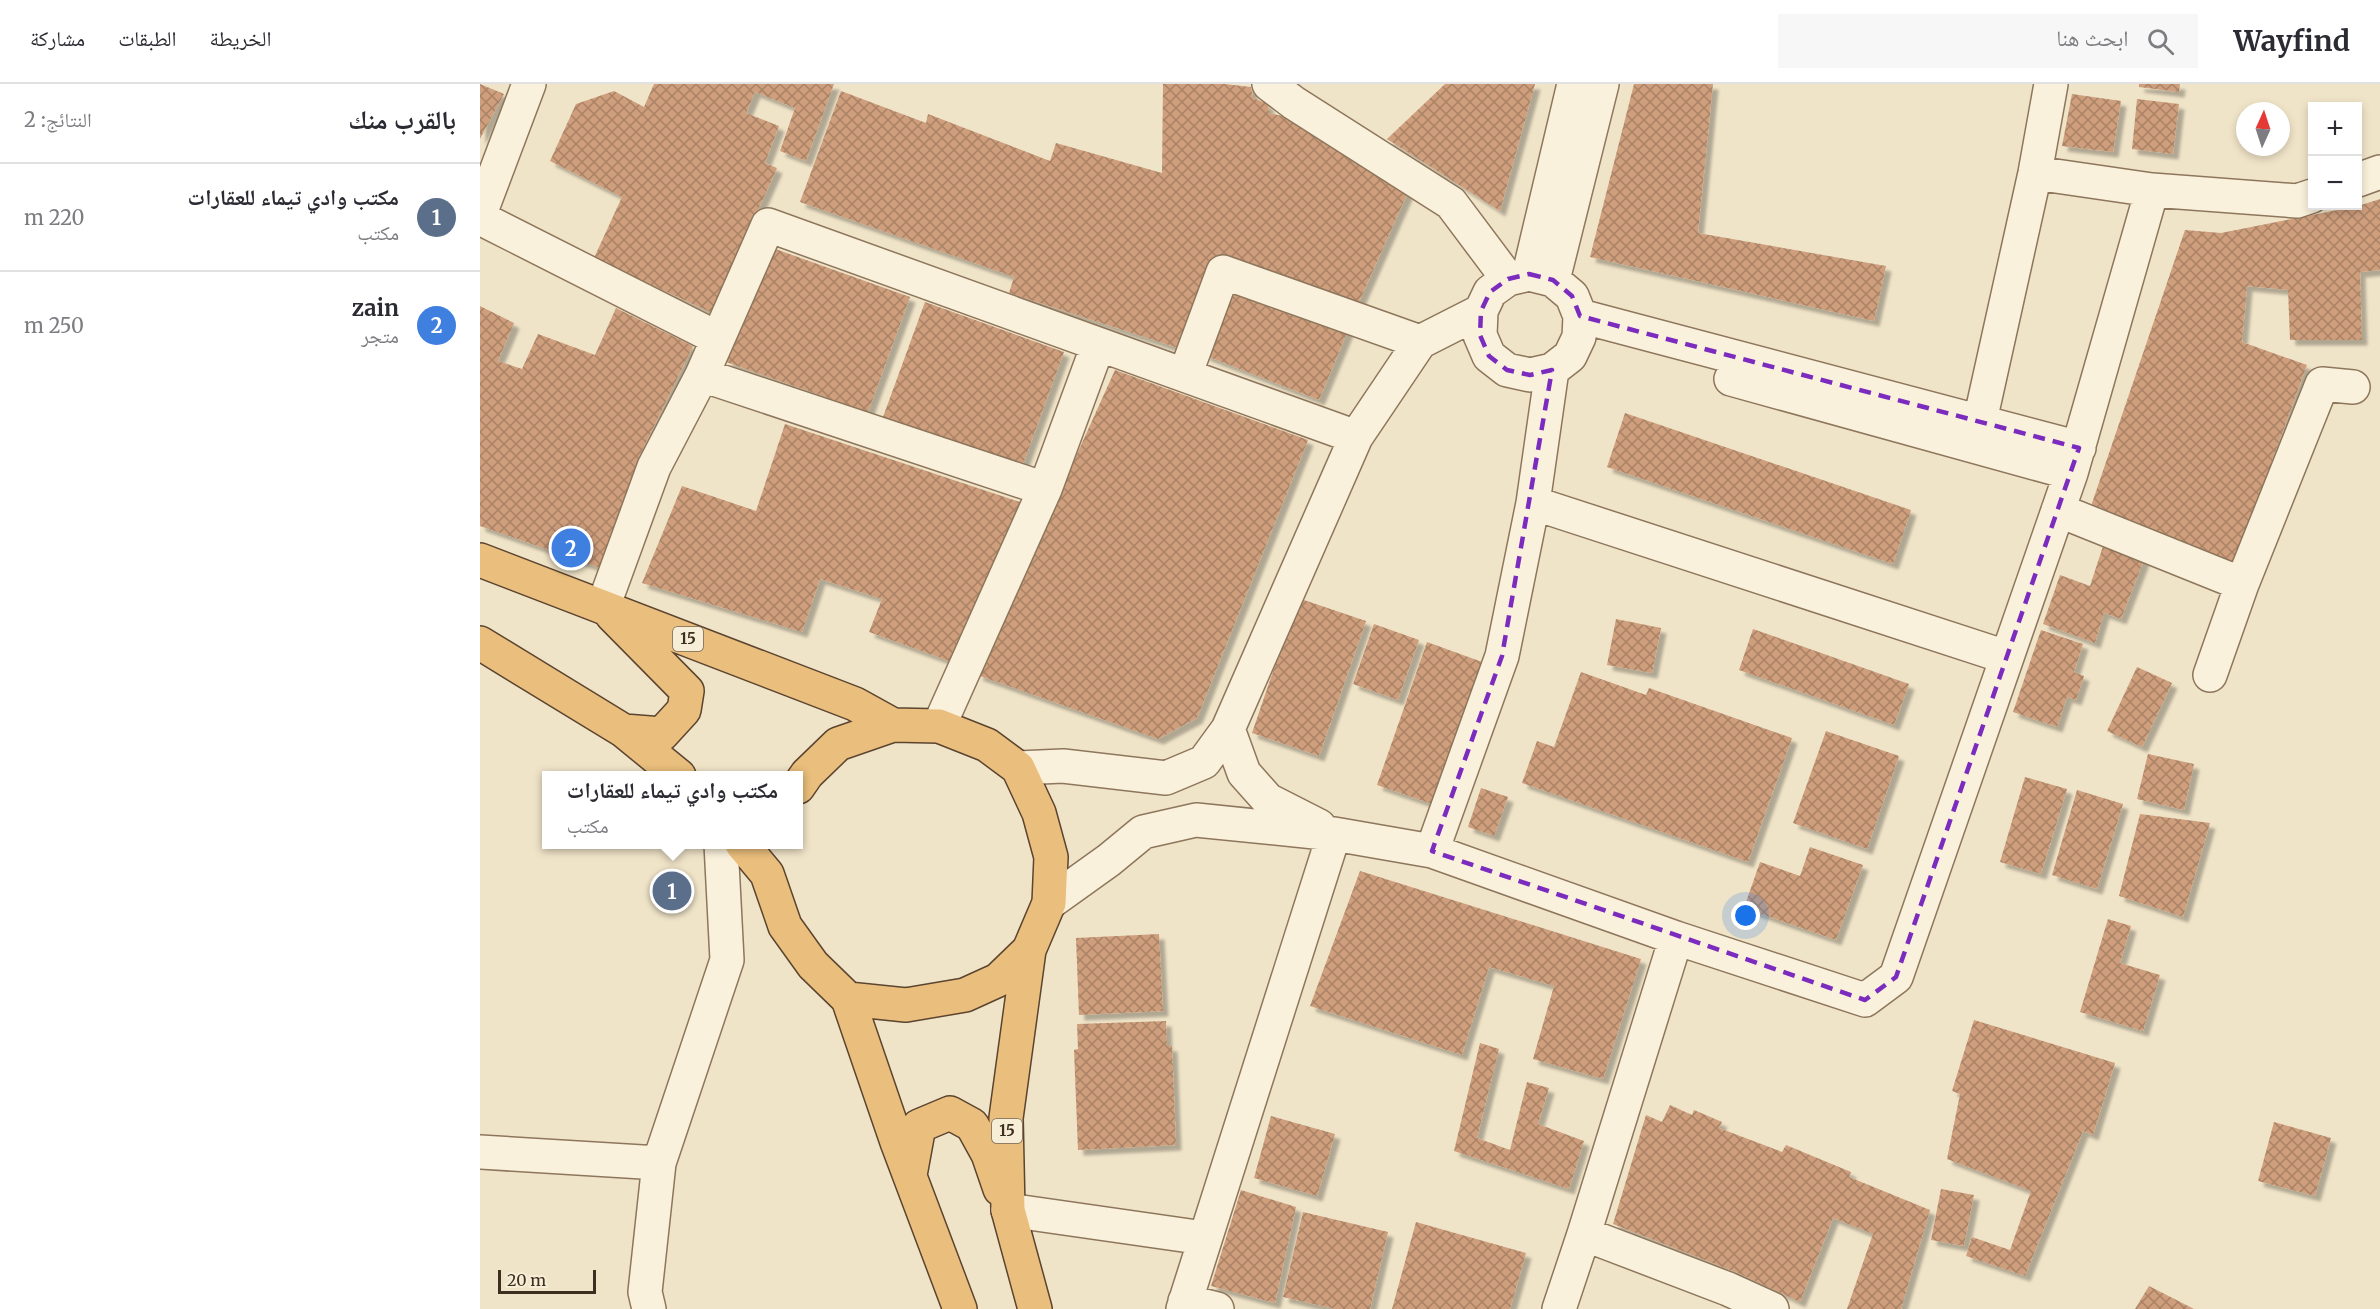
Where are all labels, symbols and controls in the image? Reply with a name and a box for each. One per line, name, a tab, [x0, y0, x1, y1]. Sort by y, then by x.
search box	[1778, 14, 2198, 68]
text: Wayfind	[2234, 23, 2350, 59]
text: ابحث هنا	[2056, 24, 2129, 52]
text: مشاركة	[30, 25, 85, 52]
text: الطبقات	[118, 25, 177, 52]
text: الخريطة	[210, 25, 271, 52]
icon: search	[2144, 25, 2177, 58]
north arrow	[2236, 102, 2290, 156]
map controls	[2308, 102, 2362, 210]
button: +	[2308, 102, 2362, 156]
text: بالقرب منك	[348, 103, 456, 136]
text: النتائج: 2	[24, 107, 92, 132]
button: −	[2308, 156, 2362, 210]
text: مكتب وادي تيماء للعقارات	[188, 183, 399, 211]
text: 220 m	[24, 205, 85, 230]
text: 1	[432, 205, 441, 230]
text: مكتب	[357, 220, 399, 245]
text: zain	[352, 294, 399, 322]
text: 250 m	[24, 313, 84, 338]
text: 2	[431, 313, 442, 338]
text: متجر	[361, 323, 399, 348]
pin: 2	[552, 526, 590, 570]
road number: 15	[673, 627, 703, 651]
popup	[542, 771, 803, 849]
text: مكتب وادي تيماء للعقارات	[567, 776, 778, 804]
text: مكتب	[567, 813, 609, 838]
pin: 1	[652, 868, 692, 914]
your location	[1731, 901, 1760, 930]
road number: 15	[992, 1119, 1022, 1143]
scale bar	[498, 1267, 596, 1294]
text: 20 m	[507, 1270, 546, 1290]

